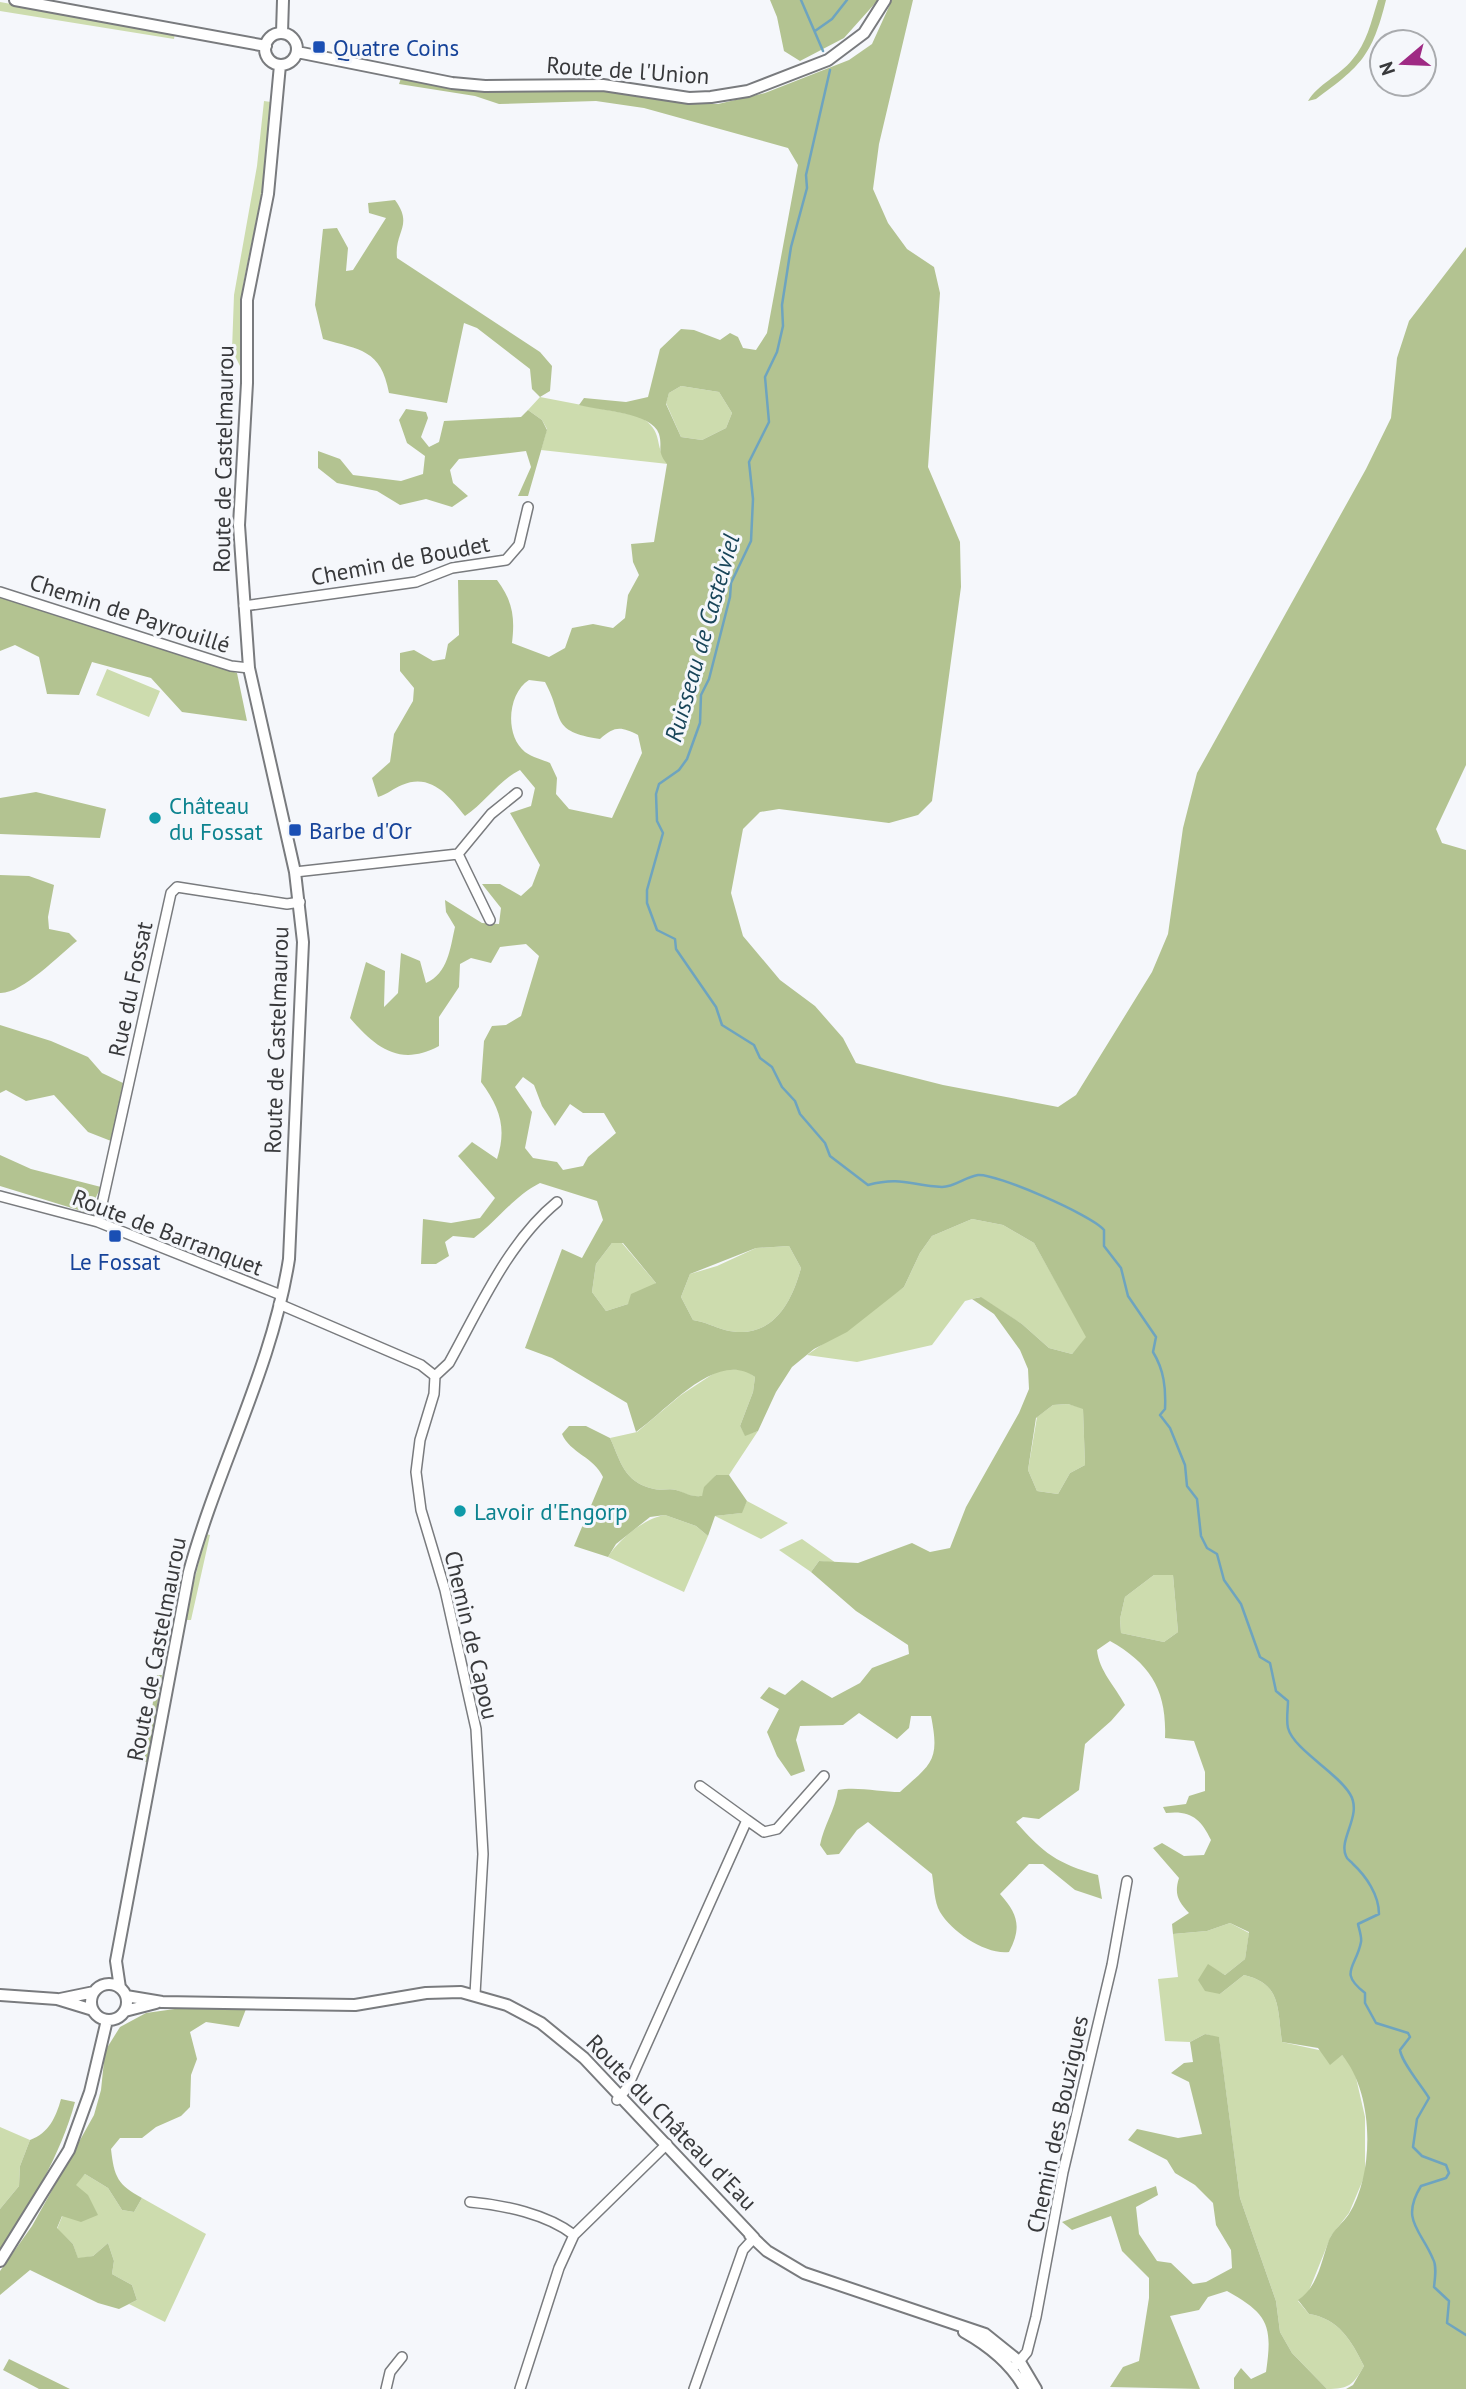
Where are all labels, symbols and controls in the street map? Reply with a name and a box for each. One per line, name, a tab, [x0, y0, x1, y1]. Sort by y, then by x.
north arrow	[1368, 28, 1438, 98]
place label: Quatre Coins	[333, 33, 459, 62]
marker: Quatre Coins	[311, 39, 327, 55]
street label: Route de l'Union	[546, 50, 710, 90]
text: N	[1374, 59, 1400, 78]
street label: Route de Castelmaurou	[207, 345, 239, 573]
street label: Chemin de Boudet	[308, 528, 492, 592]
water label: Ruisseau de Castelviel	[657, 530, 747, 746]
street label: Chemin de Payrouillé	[26, 567, 234, 659]
place label: Château du Fossat	[169, 791, 263, 846]
marker: Château du Fossat	[147, 810, 163, 826]
place label: Barbe d'Or	[309, 816, 412, 845]
marker: Barbe d'Or	[287, 822, 303, 838]
street label: Rue du Fossat	[102, 919, 159, 1059]
street label: Route de Castelmaurou	[258, 926, 294, 1154]
street label: Route de Barranquet	[69, 1182, 267, 1282]
marker: Le Fossat	[107, 1228, 123, 1244]
place label: Le Fossat	[69, 1247, 161, 1276]
place label: Lavoir d'Engorp	[474, 1497, 627, 1526]
marker: Lavoir d'Engorp	[452, 1503, 468, 1519]
street label: Route de Castelmaurou	[120, 1534, 192, 1764]
street label: Chemin de Capou	[438, 1548, 506, 1722]
street label: Chemin des Bouzigues	[1020, 2013, 1094, 2235]
street label: Route du Château d'Eau	[581, 2028, 763, 2216]

